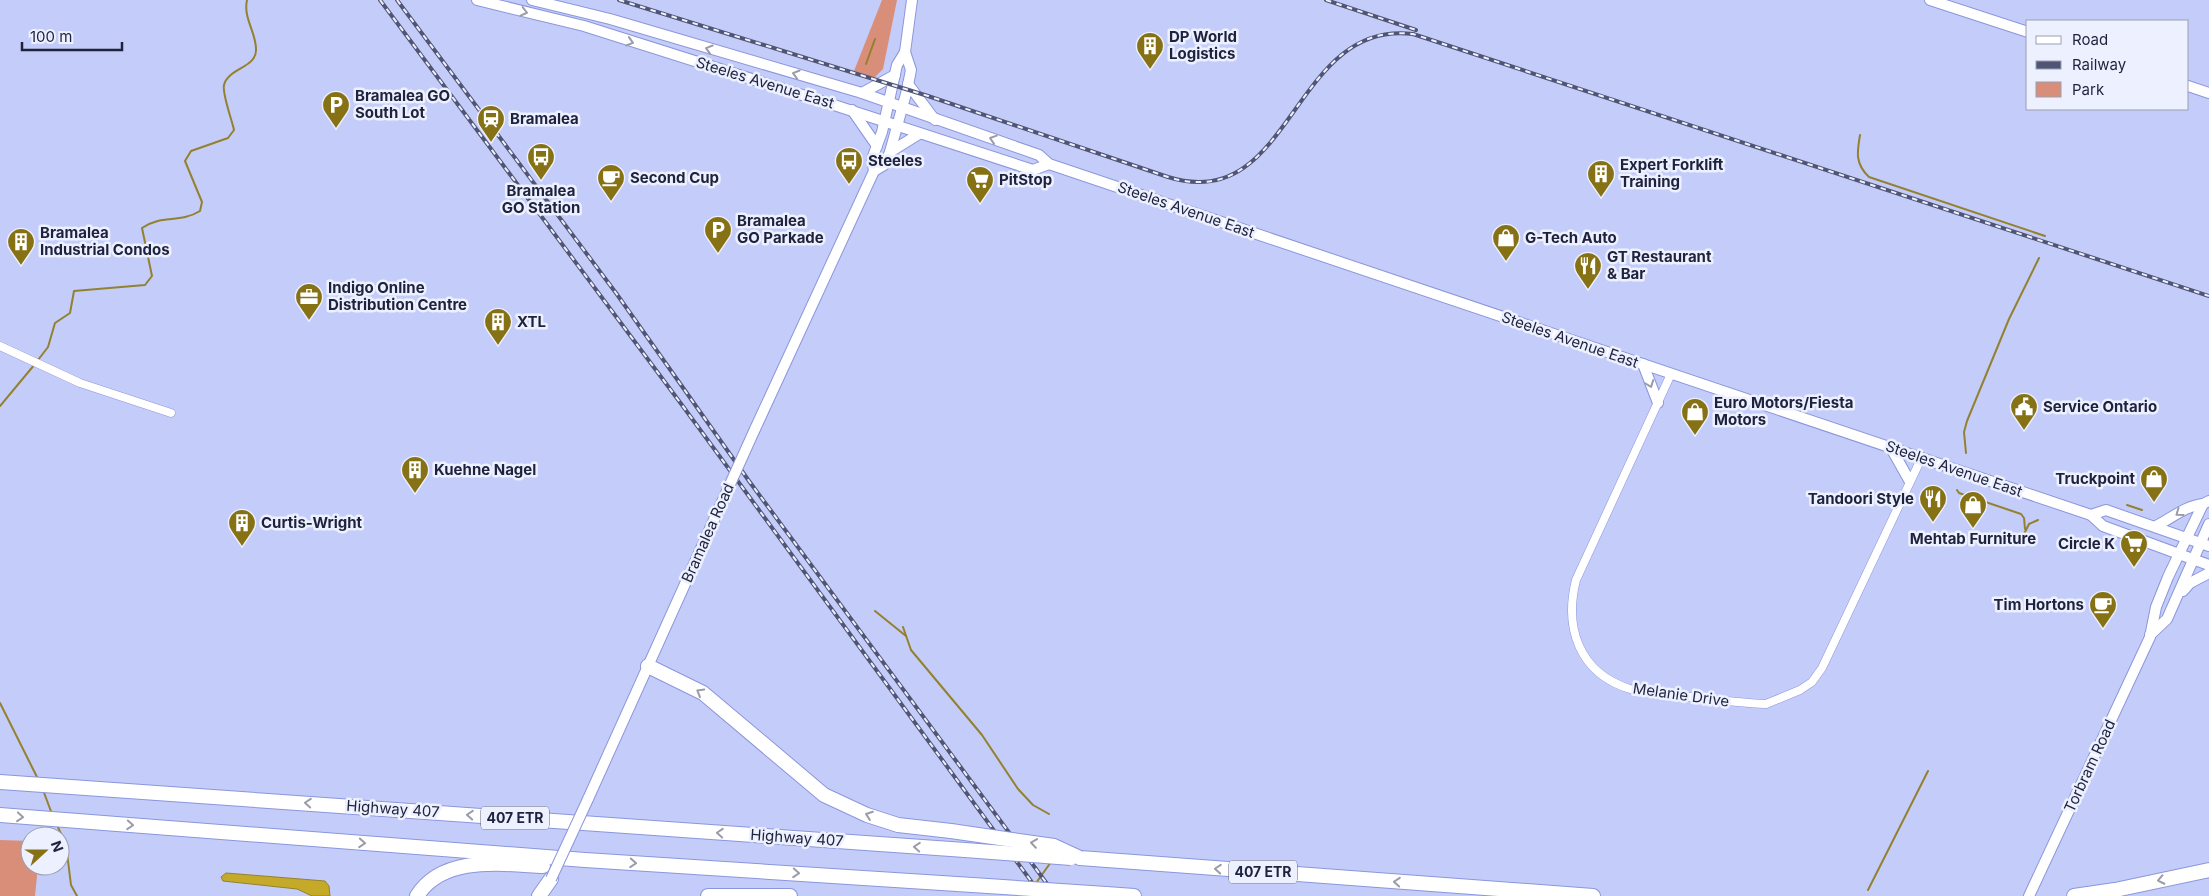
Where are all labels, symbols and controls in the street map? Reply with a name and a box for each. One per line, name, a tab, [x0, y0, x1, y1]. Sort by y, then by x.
one-way arrow	[520, 6, 529, 17]
scale bar	[22, 20, 122, 52]
legend	[2026, 20, 2189, 110]
text: 100 m	[30, 27, 72, 46]
place label: DP World Logistics	[1169, 27, 1237, 63]
text: Road	[2072, 30, 2108, 49]
building icon: DP World Logistics	[1135, 31, 1165, 70]
one-way arrow	[626, 36, 634, 46]
one-way arrow	[705, 44, 714, 54]
street label: Steeles Avenue East	[694, 52, 837, 113]
text: Railway	[2072, 55, 2127, 74]
one-way arrow	[792, 70, 800, 80]
text: Park	[2072, 80, 2105, 99]
place label: Bramalea GO South Lot	[355, 86, 450, 122]
parking icon: Bramalea GO South Lot	[321, 90, 351, 129]
station icon: Bramalea	[476, 104, 506, 143]
place label: Bramalea	[510, 109, 579, 128]
one-way arrow	[989, 135, 998, 145]
bus stop icon: Bramalea GO Station	[526, 142, 556, 181]
bus stop icon: Steeles	[834, 146, 864, 185]
place label: Steeles	[868, 151, 922, 170]
place label: Expert Forklift Training	[1620, 155, 1724, 191]
building icon: Expert Forklift Training	[1586, 159, 1616, 198]
cafe icon: Second Cup	[596, 163, 626, 202]
supermarket icon: PitStop	[965, 165, 995, 204]
place label: Second Cup	[630, 168, 719, 187]
place label: PitStop	[999, 170, 1052, 189]
street label: Steeles Avenue East	[1115, 177, 1257, 242]
place label: Bramalea GO Station	[502, 181, 580, 217]
place label: Bramalea GO Parkade	[737, 211, 824, 247]
parking icon: Bramalea GO Parkade	[703, 215, 733, 254]
place label: Bramalea Industrial Condos	[40, 223, 170, 259]
shop icon: G-Tech Auto	[1491, 223, 1521, 262]
building icon: Bramalea Industrial Condos	[6, 227, 36, 266]
place label: G-Tech Auto	[1525, 228, 1617, 247]
place label: GT Restaurant & Bar	[1607, 247, 1712, 283]
restaurant icon: GT Restaurant & Bar	[1573, 251, 1603, 290]
place label: Indigo Online Distribution Centre	[328, 278, 467, 314]
office icon: Indigo Online Distribution Centre	[294, 282, 324, 321]
building icon: XTL	[483, 307, 513, 346]
street label: Steeles Avenue East	[1499, 307, 1641, 372]
place label: XTL	[517, 312, 546, 331]
one-way arrow	[1644, 379, 1654, 387]
public building icon: Service Ontario	[2009, 392, 2039, 431]
place label: Euro Motors/Fiesta Motors	[1714, 393, 1853, 429]
shop icon: Euro Motors/Fiesta Motors	[1680, 397, 1710, 436]
place label: Service Ontario	[2043, 397, 2157, 416]
street label: Steeles Avenue East	[1883, 436, 2025, 501]
building icon: Kuehne Nagel	[400, 455, 430, 494]
place label: Kuehne Nagel	[434, 460, 536, 479]
shop icon: Truckpoint	[2139, 464, 2169, 503]
place label: Truckpoint	[2055, 469, 2136, 488]
street label: Bramalea Road	[677, 480, 738, 585]
restaurant icon: Tandoori Style	[1918, 484, 1948, 523]
place label: Tandoori Style	[1808, 489, 1914, 508]
shop icon: Mehtab Furniture	[1958, 490, 1988, 529]
one-way arrow	[2175, 507, 2185, 516]
building icon: Curtis-Wright	[227, 508, 257, 547]
place label: Curtis-Wright	[261, 513, 363, 532]
place label: Mehtab Furniture	[1910, 529, 2036, 548]
supermarket icon: Circle K	[2119, 529, 2149, 568]
place label: Circle K	[2058, 534, 2115, 553]
cafe icon: Tim Hortons	[2088, 590, 2118, 629]
place label: Tim Hortons	[1994, 595, 2084, 614]
street label: Melanie Drive	[1632, 678, 1730, 711]
one-way arrow	[697, 688, 706, 698]
street label: Torbram Road	[2060, 716, 2119, 815]
street label: Highway 407	[346, 796, 440, 821]
one-way arrow	[304, 798, 312, 809]
road number: 407 ETR	[481, 806, 549, 830]
one-way arrow	[466, 810, 474, 821]
one-way arrow	[17, 811, 25, 822]
one-way arrow	[865, 811, 874, 821]
one-way arrow	[126, 819, 134, 830]
street label: Highway 407	[750, 825, 844, 850]
north arrow	[20, 826, 70, 876]
one-way arrow	[715, 827, 723, 838]
one-way arrow	[358, 837, 366, 848]
text: N	[48, 838, 67, 854]
one-way arrow	[1030, 838, 1038, 849]
one-way arrow	[912, 841, 920, 852]
one-way arrow	[630, 857, 638, 868]
road number: 407 ETR	[1229, 860, 1297, 884]
one-way arrow	[1213, 863, 1221, 874]
one-way arrow	[792, 868, 800, 879]
one-way arrow	[2157, 874, 2166, 885]
one-way arrow	[1393, 877, 1401, 888]

